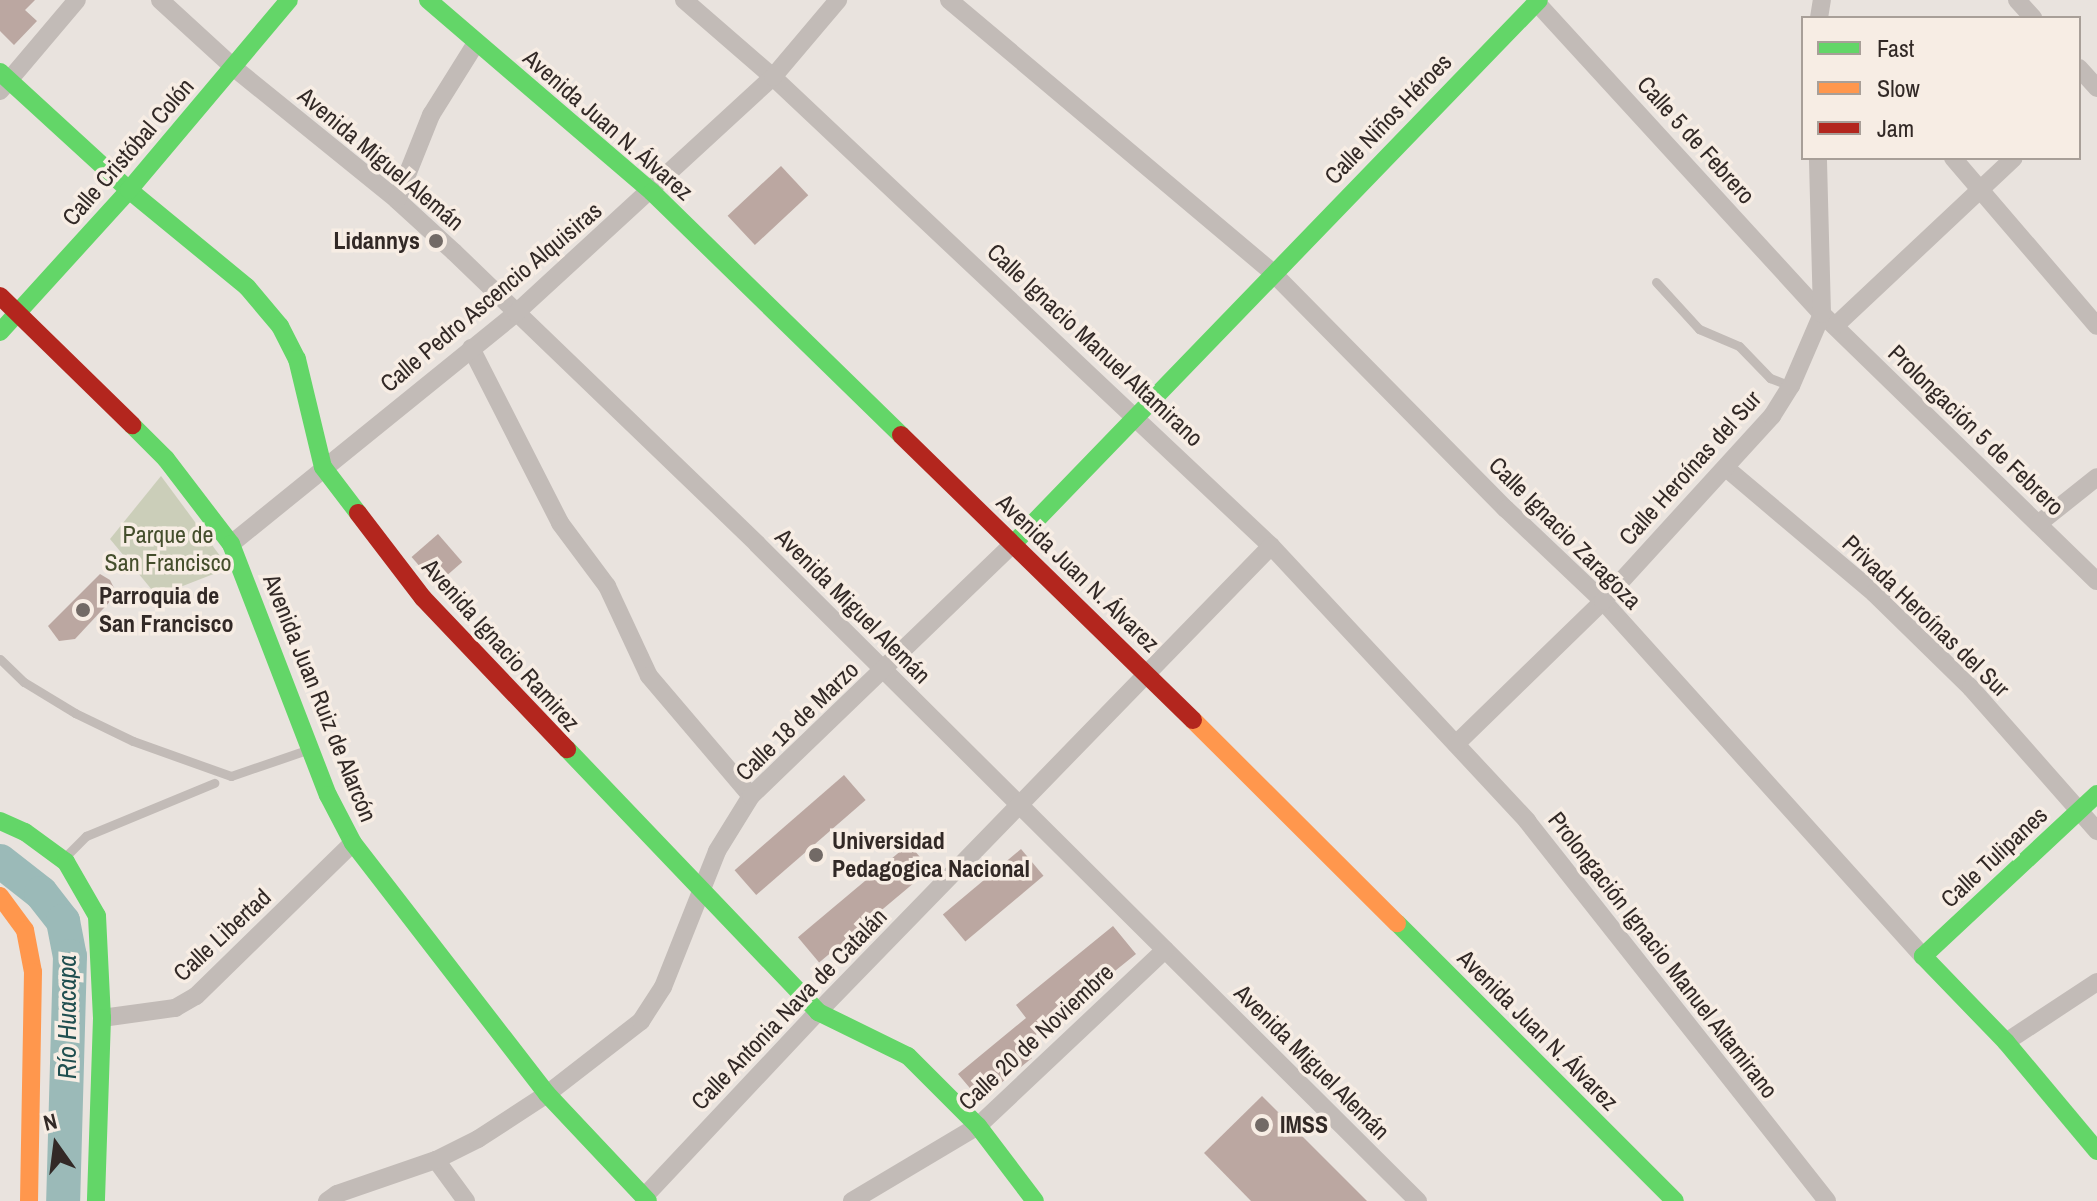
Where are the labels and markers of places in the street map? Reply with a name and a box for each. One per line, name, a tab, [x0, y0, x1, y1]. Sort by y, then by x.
place label: Lidannys	[334, 227, 420, 255]
marker: Lidannys	[427, 232, 445, 250]
place label: Parroquia de San Francisco	[99, 582, 234, 638]
marker: Parroquia de San Francisco	[74, 601, 92, 619]
place label: Universidad Pedagogica Nacional	[832, 827, 1030, 883]
marker: Universidad Pedagogica Nacional	[807, 846, 825, 864]
place label: IMSS	[1280, 1111, 1328, 1139]
marker: IMSS	[1251, 1114, 1273, 1136]

